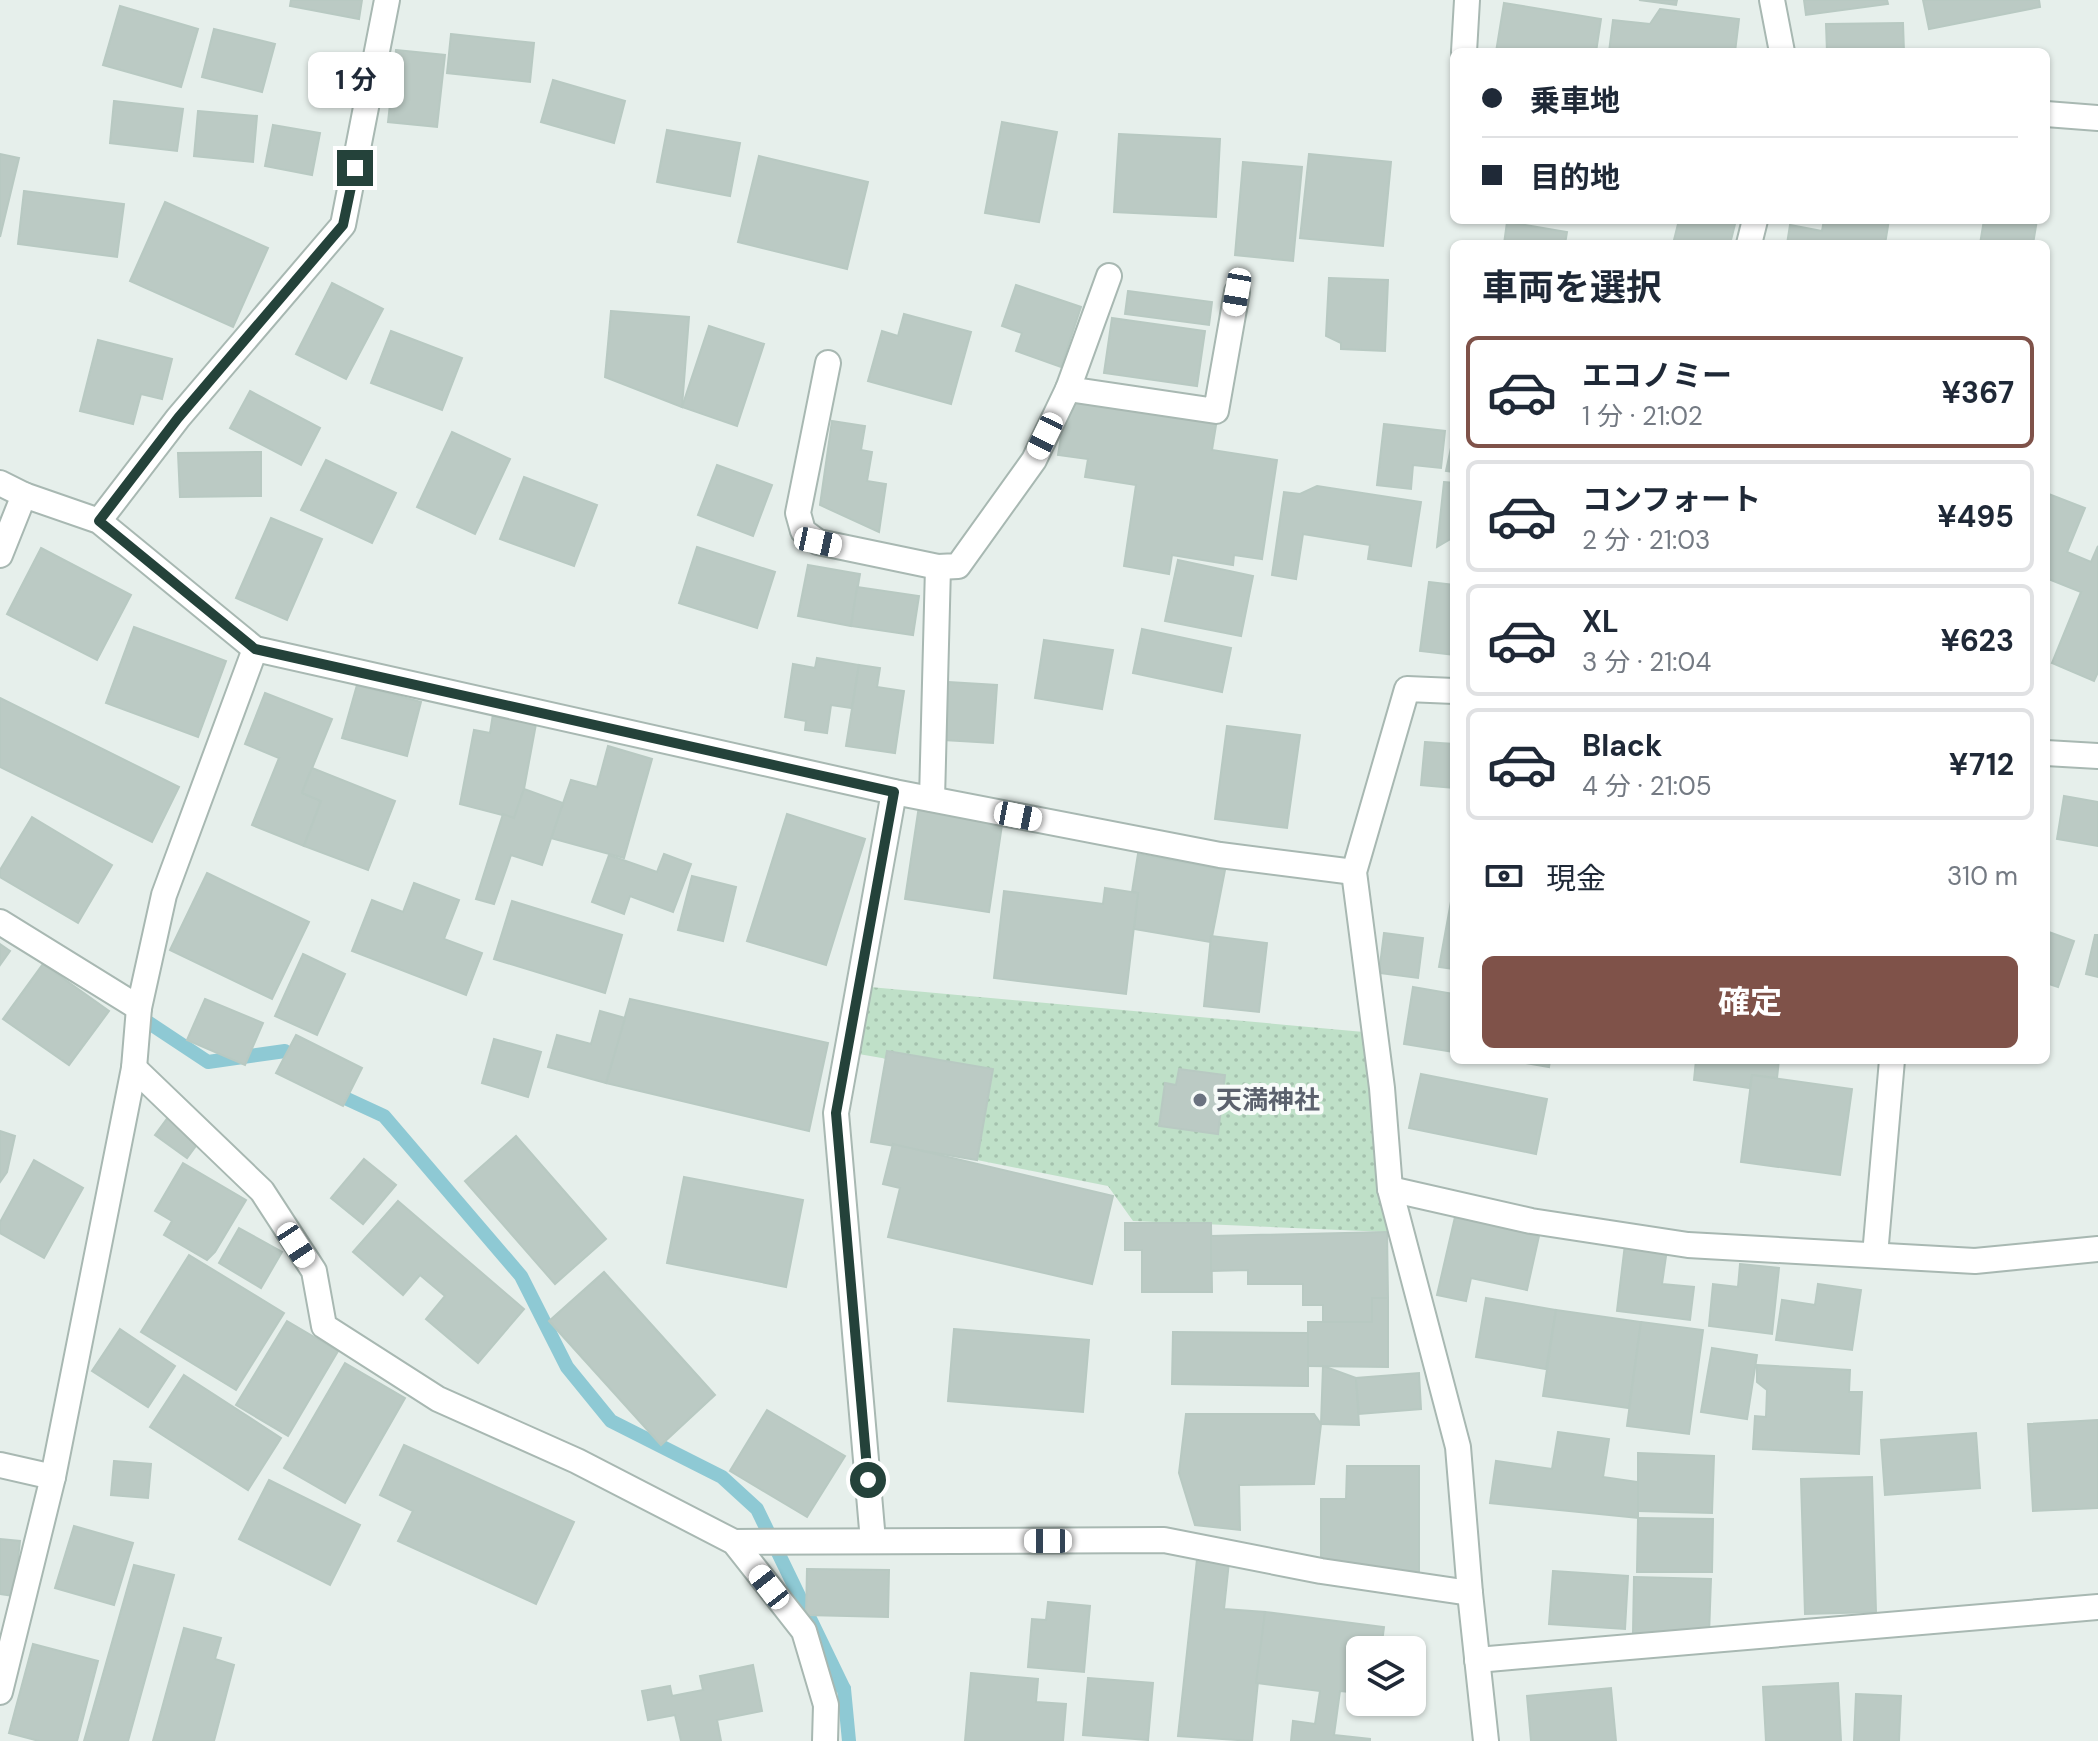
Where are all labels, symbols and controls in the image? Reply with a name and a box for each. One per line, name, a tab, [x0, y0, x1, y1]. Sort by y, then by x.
callout: 1 分	[307, 52, 403, 108]
text: 1 分	[335, 63, 377, 97]
text: 乗車地	[1530, 81, 1620, 120]
route end	[337, 150, 373, 186]
text: 目的地	[1530, 158, 1620, 197]
text: 車両を選択	[1482, 264, 1662, 311]
car	[1221, 266, 1253, 318]
icon: car	[1486, 356, 1558, 428]
text: エコノミー	[1582, 356, 1732, 395]
text: ¥367	[1942, 373, 2014, 412]
text: 1 分 · 21:02	[1582, 399, 1703, 433]
car	[1024, 409, 1066, 463]
icon: car	[1486, 480, 1558, 552]
text: コンフォート	[1582, 480, 1761, 519]
text: ¥495	[1937, 497, 2014, 536]
text: 2 分 · 21:03	[1582, 523, 1710, 557]
car	[792, 525, 844, 559]
text: XL	[1582, 602, 1619, 641]
icon: car	[1486, 604, 1558, 676]
text: ¥623	[1940, 621, 2014, 660]
text: 3 分 · 21:04	[1582, 645, 1711, 679]
text: Black	[1582, 726, 1662, 765]
icon: car	[1486, 728, 1558, 800]
text: ¥712	[1949, 745, 2014, 784]
text: 4 分 · 21:05	[1582, 769, 1712, 803]
car	[992, 800, 1044, 832]
icon: cash	[1482, 854, 1526, 898]
text: 現金	[1546, 859, 1606, 898]
text: 310 m	[1947, 859, 2018, 893]
button: 確定	[1482, 956, 2018, 1048]
place label: 天満神社	[1216, 1083, 1320, 1117]
marker: 天満神社	[1191, 1091, 1209, 1109]
car	[273, 1218, 319, 1272]
route start	[850, 1462, 886, 1498]
car	[1024, 1529, 1072, 1553]
car	[745, 1561, 793, 1613]
map controls	[1346, 1636, 1426, 1716]
button: layers	[1346, 1636, 1426, 1716]

